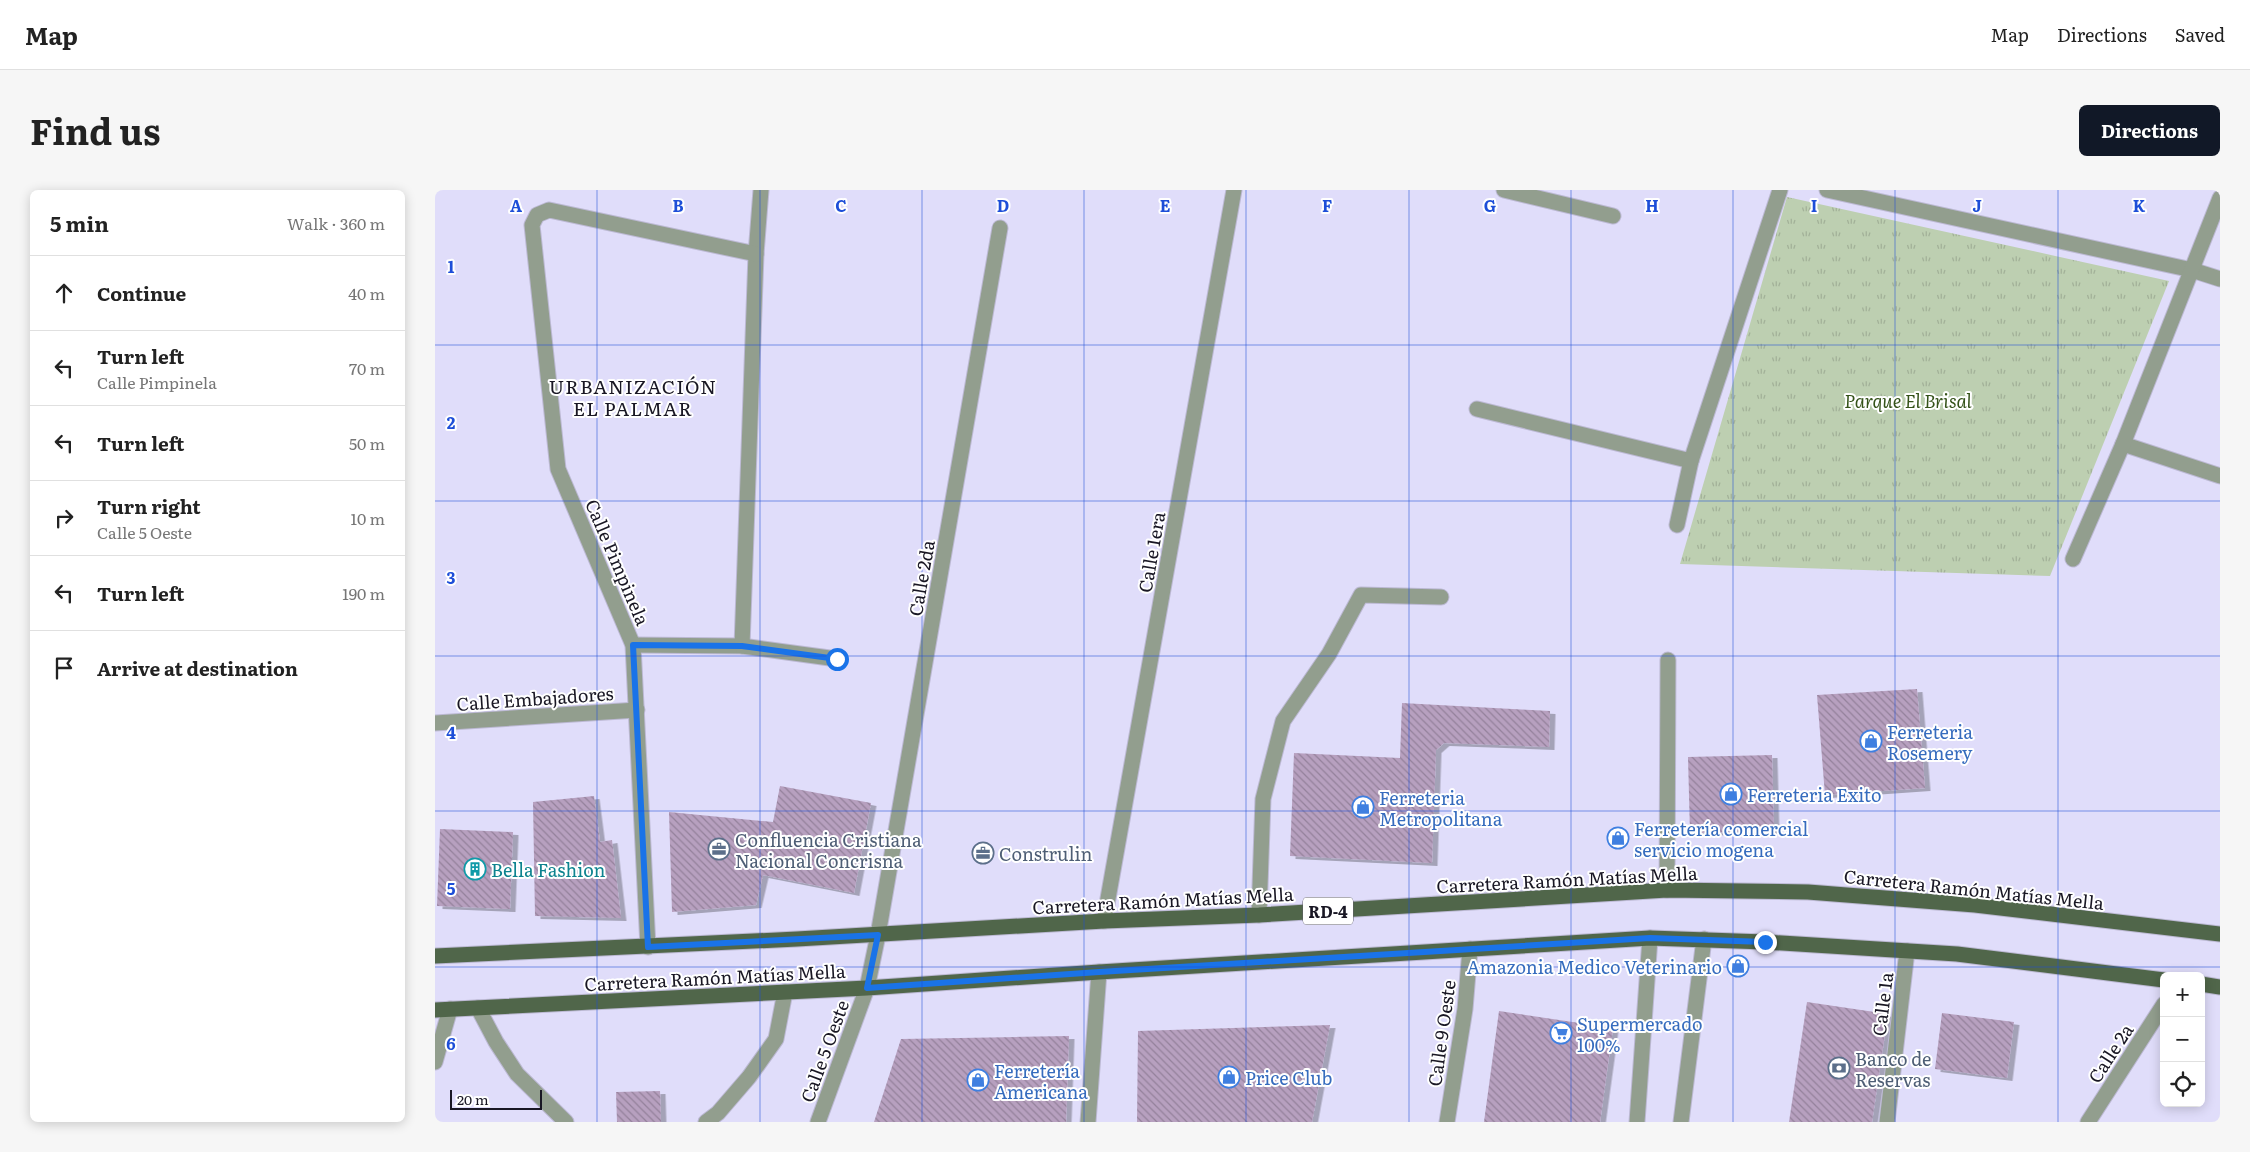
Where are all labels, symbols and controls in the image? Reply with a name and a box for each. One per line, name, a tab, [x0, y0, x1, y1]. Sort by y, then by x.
text: Map	[25, 17, 78, 52]
text: Map	[1991, 21, 2029, 48]
text: Directions	[2057, 21, 2147, 48]
text: Saved	[2175, 21, 2225, 48]
text: Find us	[30, 104, 160, 156]
button: Directions	[2079, 105, 2220, 156]
text: A	[510, 193, 522, 217]
text: B	[672, 193, 684, 217]
text: C	[835, 193, 847, 217]
text: D	[997, 193, 1009, 217]
text: E	[1160, 193, 1171, 217]
text: F	[1322, 193, 1332, 217]
text: G	[1484, 193, 1496, 217]
text: H	[1645, 193, 1659, 217]
text: I	[1811, 193, 1817, 217]
text: J	[1972, 193, 1982, 217]
text: K	[2133, 193, 2146, 217]
text: 5 min	[50, 207, 109, 238]
text: Walk · 360 m	[287, 211, 385, 235]
text: 1	[448, 254, 455, 278]
icon: ahead	[50, 279, 78, 307]
text: Continue	[97, 279, 186, 307]
text: 40 m	[348, 281, 385, 305]
text: Turn left	[97, 342, 184, 370]
icon: left	[50, 354, 78, 382]
text: 70 m	[349, 356, 385, 380]
text: Calle Pimpinela	[97, 370, 217, 394]
district label: URBANIZACIÓN EL PALMAR	[549, 372, 717, 422]
park label: Parque El Brisal	[1844, 387, 1973, 414]
text: 2	[447, 410, 456, 434]
icon: left	[50, 429, 78, 457]
text: Turn left	[97, 429, 184, 457]
text: 50 m	[349, 431, 385, 455]
text: Turn right	[97, 492, 201, 520]
street label: Calle Pimpinela	[579, 495, 657, 630]
icon: right	[50, 504, 78, 532]
text: 10 m	[351, 506, 385, 530]
street label: Calle 1era	[1131, 509, 1171, 595]
text: Calle 5 Oeste	[97, 520, 192, 544]
street label: Calle 2da	[901, 538, 941, 618]
text: 3	[447, 565, 456, 589]
icon: left	[50, 579, 78, 607]
text: Turn left	[97, 579, 184, 607]
text: 190 m	[342, 581, 385, 605]
route start	[826, 648, 849, 671]
icon: arrive	[50, 654, 78, 682]
text: Arrive at destination	[97, 654, 298, 682]
street label: Calle Embajadores	[456, 679, 614, 717]
place label: Ferreteria Rosemery	[1887, 718, 1973, 766]
text: 4	[446, 720, 456, 744]
shop icon: Ferreteria Rosemery	[1859, 729, 1883, 753]
place label: Ferreteria Exito	[1747, 781, 1881, 808]
shop icon: Ferreteria Exito	[1719, 782, 1743, 806]
place label: Ferreteria Metropolitana	[1379, 784, 1503, 832]
shop icon: Ferreteria Metropolitana	[1351, 795, 1375, 819]
place label: Ferretería comercial servicio mogena	[1634, 815, 1808, 863]
place label: Confluencia Cristiana Nacional Concrisna	[735, 826, 922, 874]
shop icon: Ferretería comercial servicio mogena	[1606, 826, 1630, 850]
office icon: Confluencia Cristiana Nacional Concrisna	[707, 837, 731, 861]
place label: Construlin	[999, 840, 1092, 867]
office icon: Construlin	[971, 841, 995, 865]
place label: Bella Fashion	[491, 856, 606, 883]
building icon: Bella Fashion	[463, 857, 487, 881]
street label: Carretera Ramón Matías Mella	[1436, 859, 1699, 899]
street label: Carretera Ramón Matías Mella	[1843, 862, 2106, 916]
text: 5	[447, 876, 456, 900]
street label: Carretera Ramón Matías Mella	[1032, 880, 1295, 920]
road number: RD-4	[1303, 898, 1353, 924]
route end	[1754, 931, 1777, 954]
place label: Amazonia Medico Veterinario	[1467, 953, 1722, 980]
shop icon: Amazonia Medico Veterinario	[1726, 954, 1750, 978]
street label: Carretera Ramón Matías Mella	[584, 957, 847, 997]
street label: Calle 1a	[1865, 970, 1899, 1037]
map controls	[2160, 972, 2205, 1107]
button: +	[2160, 972, 2205, 1017]
street label: Calle 9 Oeste	[1420, 978, 1462, 1088]
street label: Calle 5 Oeste	[793, 996, 855, 1106]
place label: Supermercado 100%	[1577, 1010, 1703, 1058]
button: −	[2160, 1017, 2205, 1062]
street label: Calle 2a	[2081, 1018, 2139, 1088]
supermarket icon: Supermercado 100%	[1549, 1021, 1573, 1045]
text: 6	[446, 1031, 456, 1055]
place label: Banco de Reservas	[1855, 1045, 1931, 1093]
bank icon: Banco de Reservas	[1827, 1056, 1851, 1080]
place label: Ferretería Americana	[994, 1057, 1088, 1105]
button: locate	[2160, 1062, 2205, 1107]
place label: Price Club	[1245, 1064, 1332, 1091]
shop icon: Price Club	[1217, 1065, 1241, 1089]
shop icon: Ferretería Americana	[966, 1068, 990, 1092]
scale bar	[450, 1087, 543, 1110]
text: 20 m	[457, 1089, 489, 1109]

